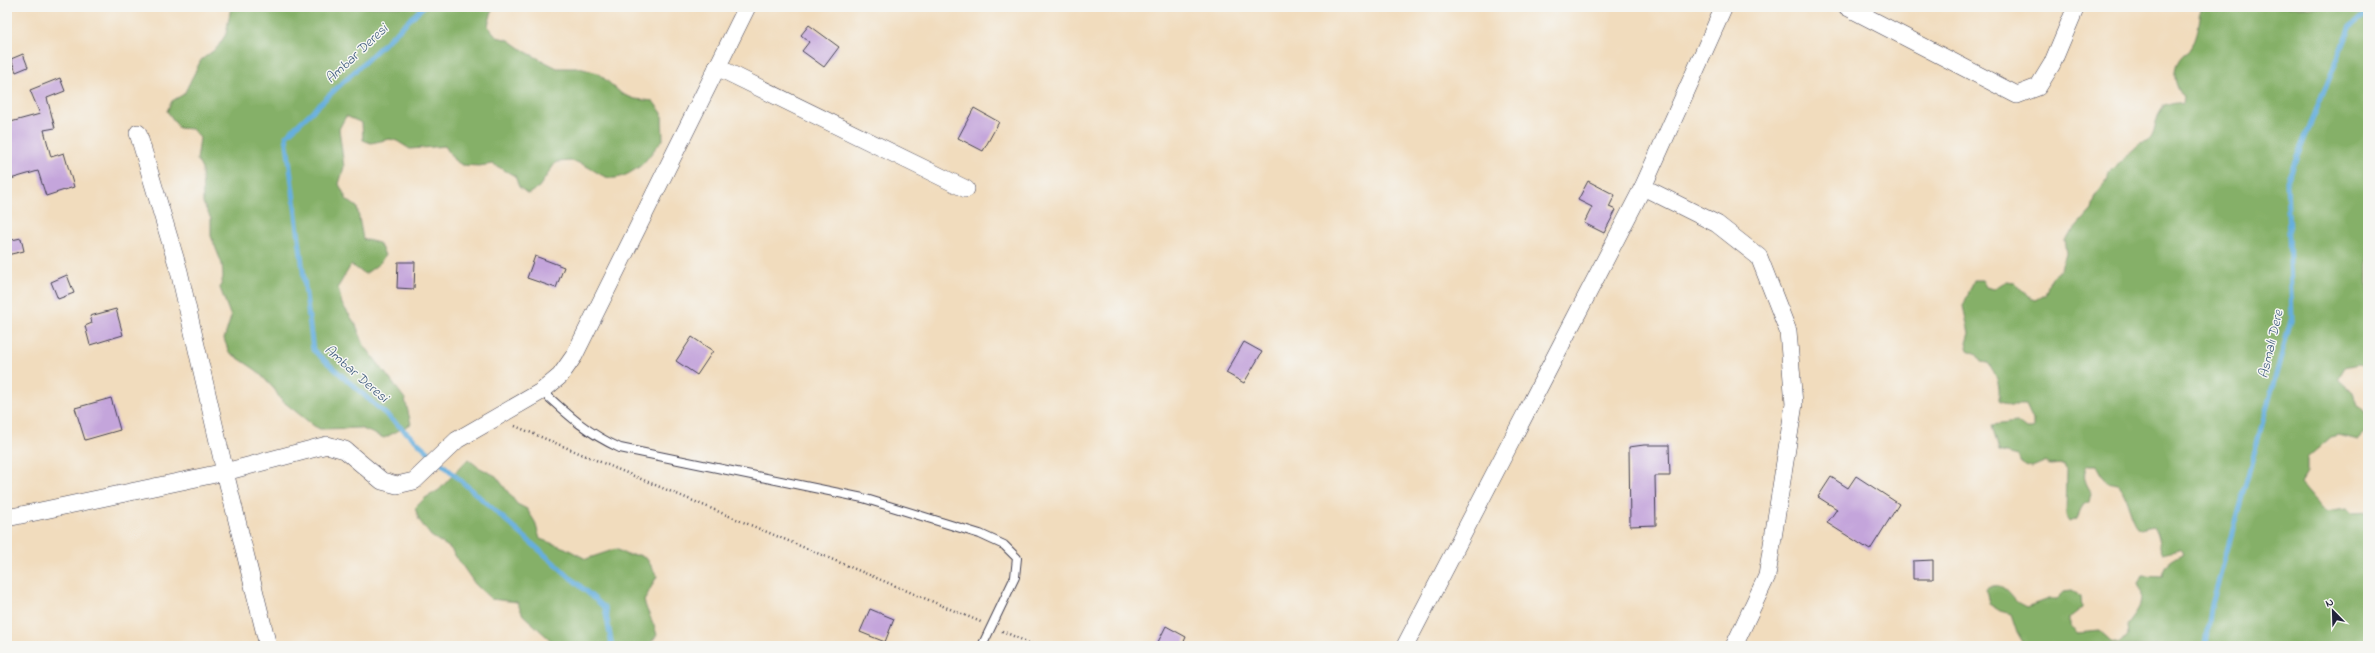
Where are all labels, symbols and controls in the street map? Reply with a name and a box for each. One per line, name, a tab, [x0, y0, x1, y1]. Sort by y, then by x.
water label: Ambar Deresi	[321, 18, 394, 89]
water label: Asmalı Dere	[2253, 307, 2290, 381]
water label: Ambar Deresi	[319, 340, 394, 409]
north arrow	[2313, 591, 2353, 631]
text: N	[2323, 594, 2336, 612]

